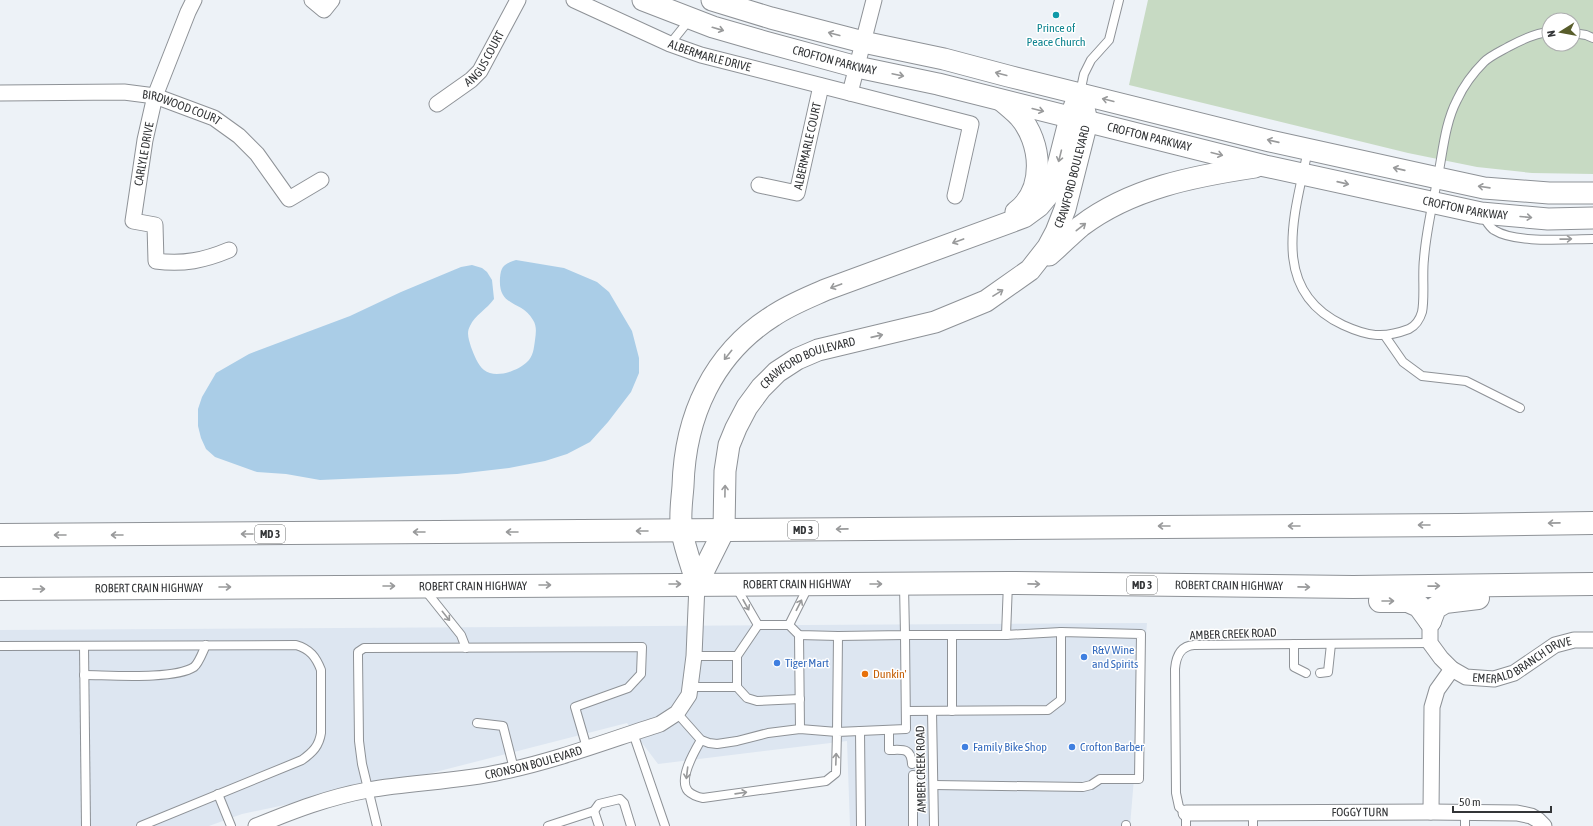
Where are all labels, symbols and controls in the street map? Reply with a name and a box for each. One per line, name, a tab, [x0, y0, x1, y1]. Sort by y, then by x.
marker: Prince of Peace Church	[1051, 10, 1061, 20]
north arrow	[1541, 12, 1581, 52]
place label: Prince of Peace Church	[1026, 21, 1086, 49]
one-way arrow	[711, 26, 724, 33]
street label: ANGUS COURT	[462, 28, 508, 89]
one-way arrow	[828, 30, 841, 37]
text: N	[1545, 30, 1558, 38]
street label: ALBERMARLE DRIVE	[666, 37, 752, 74]
street label: CROFTON PARKWAY	[791, 43, 878, 78]
one-way arrow	[995, 70, 1008, 78]
one-way arrow	[891, 72, 904, 80]
street label: BIRDWOOD COURT	[141, 87, 225, 128]
one-way arrow	[1102, 96, 1115, 103]
street label: ALBERMARLE COURT	[791, 100, 824, 191]
one-way arrow	[1031, 107, 1044, 114]
street label: CROFTON PARKWAY	[1106, 120, 1193, 154]
street label: CARLYLE DRIVE	[131, 121, 157, 187]
street label: CRAWFORD BOULEVARD	[1051, 124, 1093, 230]
one-way arrow	[1266, 137, 1279, 145]
one-way arrow	[1056, 149, 1064, 162]
one-way arrow	[1210, 151, 1223, 158]
one-way arrow	[1393, 165, 1406, 173]
one-way arrow	[1336, 179, 1349, 187]
one-way arrow	[1478, 183, 1491, 191]
street label: CROFTON PARKWAY	[1421, 193, 1509, 222]
one-way arrow	[1519, 213, 1532, 220]
one-way arrow	[1075, 223, 1086, 231]
one-way arrow	[1559, 235, 1572, 243]
one-way arrow	[953, 237, 965, 245]
one-way arrow	[831, 282, 843, 290]
one-way arrow	[993, 289, 1004, 297]
one-way arrow	[870, 331, 883, 339]
street label: CRAWFORD BOULEVARD	[757, 334, 857, 392]
one-way arrow	[724, 350, 733, 360]
one-way arrow	[721, 485, 729, 498]
one-way arrow	[1548, 519, 1561, 527]
road number: MD 3	[788, 521, 818, 539]
one-way arrow	[1418, 521, 1431, 529]
one-way arrow	[1158, 522, 1171, 530]
one-way arrow	[1288, 522, 1301, 529]
road number: MD 3	[255, 525, 285, 543]
one-way arrow	[836, 525, 849, 533]
one-way arrow	[636, 527, 649, 535]
one-way arrow	[413, 528, 426, 536]
one-way arrow	[506, 528, 519, 536]
one-way arrow	[241, 530, 254, 538]
one-way arrow	[54, 531, 67, 539]
one-way arrow	[111, 531, 124, 539]
road number: MD 3	[1127, 576, 1157, 594]
street label: ROBERT CRAIN HIGHWAY	[743, 577, 852, 592]
street label: ROBERT CRAIN HIGHWAY	[1175, 578, 1284, 593]
street label: ROBERT CRAIN HIGHWAY	[419, 579, 528, 594]
one-way arrow	[668, 580, 681, 588]
one-way arrow	[869, 580, 882, 588]
one-way arrow	[1027, 580, 1040, 588]
street label: ROBERT CRAIN HIGHWAY	[95, 581, 204, 595]
one-way arrow	[538, 581, 551, 589]
one-way arrow	[382, 582, 395, 590]
one-way arrow	[1427, 582, 1440, 590]
one-way arrow	[218, 583, 231, 591]
one-way arrow	[1297, 583, 1310, 591]
one-way arrow	[32, 585, 45, 593]
one-way arrow	[1381, 597, 1394, 605]
one-way arrow	[743, 599, 750, 611]
one-way arrow	[796, 599, 803, 611]
one-way arrow	[441, 611, 450, 621]
street label: AMBER CREEK ROAD	[1189, 625, 1277, 643]
street label: EMERALD BRANCH DRIVE	[1472, 634, 1573, 686]
place label: R&V Wine and Spirits	[1092, 643, 1138, 671]
marker: R&V Wine and Spirits	[1079, 652, 1089, 662]
place label: Tiger Mart	[785, 656, 829, 670]
marker: Tiger Mart	[772, 658, 782, 668]
place label: Dunkin'	[873, 667, 907, 681]
marker: Dunkin'	[860, 669, 870, 679]
street label: AMBER CREEK ROAD	[913, 725, 929, 813]
place label: Family Bike Shop	[973, 740, 1047, 754]
place label: Crofton Barber	[1080, 740, 1144, 754]
marker: Family Bike Shop	[960, 742, 970, 752]
marker: Crofton Barber	[1067, 742, 1077, 752]
street label: CRONSON BOULEVARD	[484, 743, 584, 782]
one-way arrow	[832, 753, 840, 766]
one-way arrow	[683, 766, 691, 779]
scale bar	[1453, 788, 1551, 814]
one-way arrow	[734, 789, 747, 797]
text: 50 m	[1459, 795, 1481, 809]
street label: FOGGY TURN	[1331, 805, 1389, 819]

